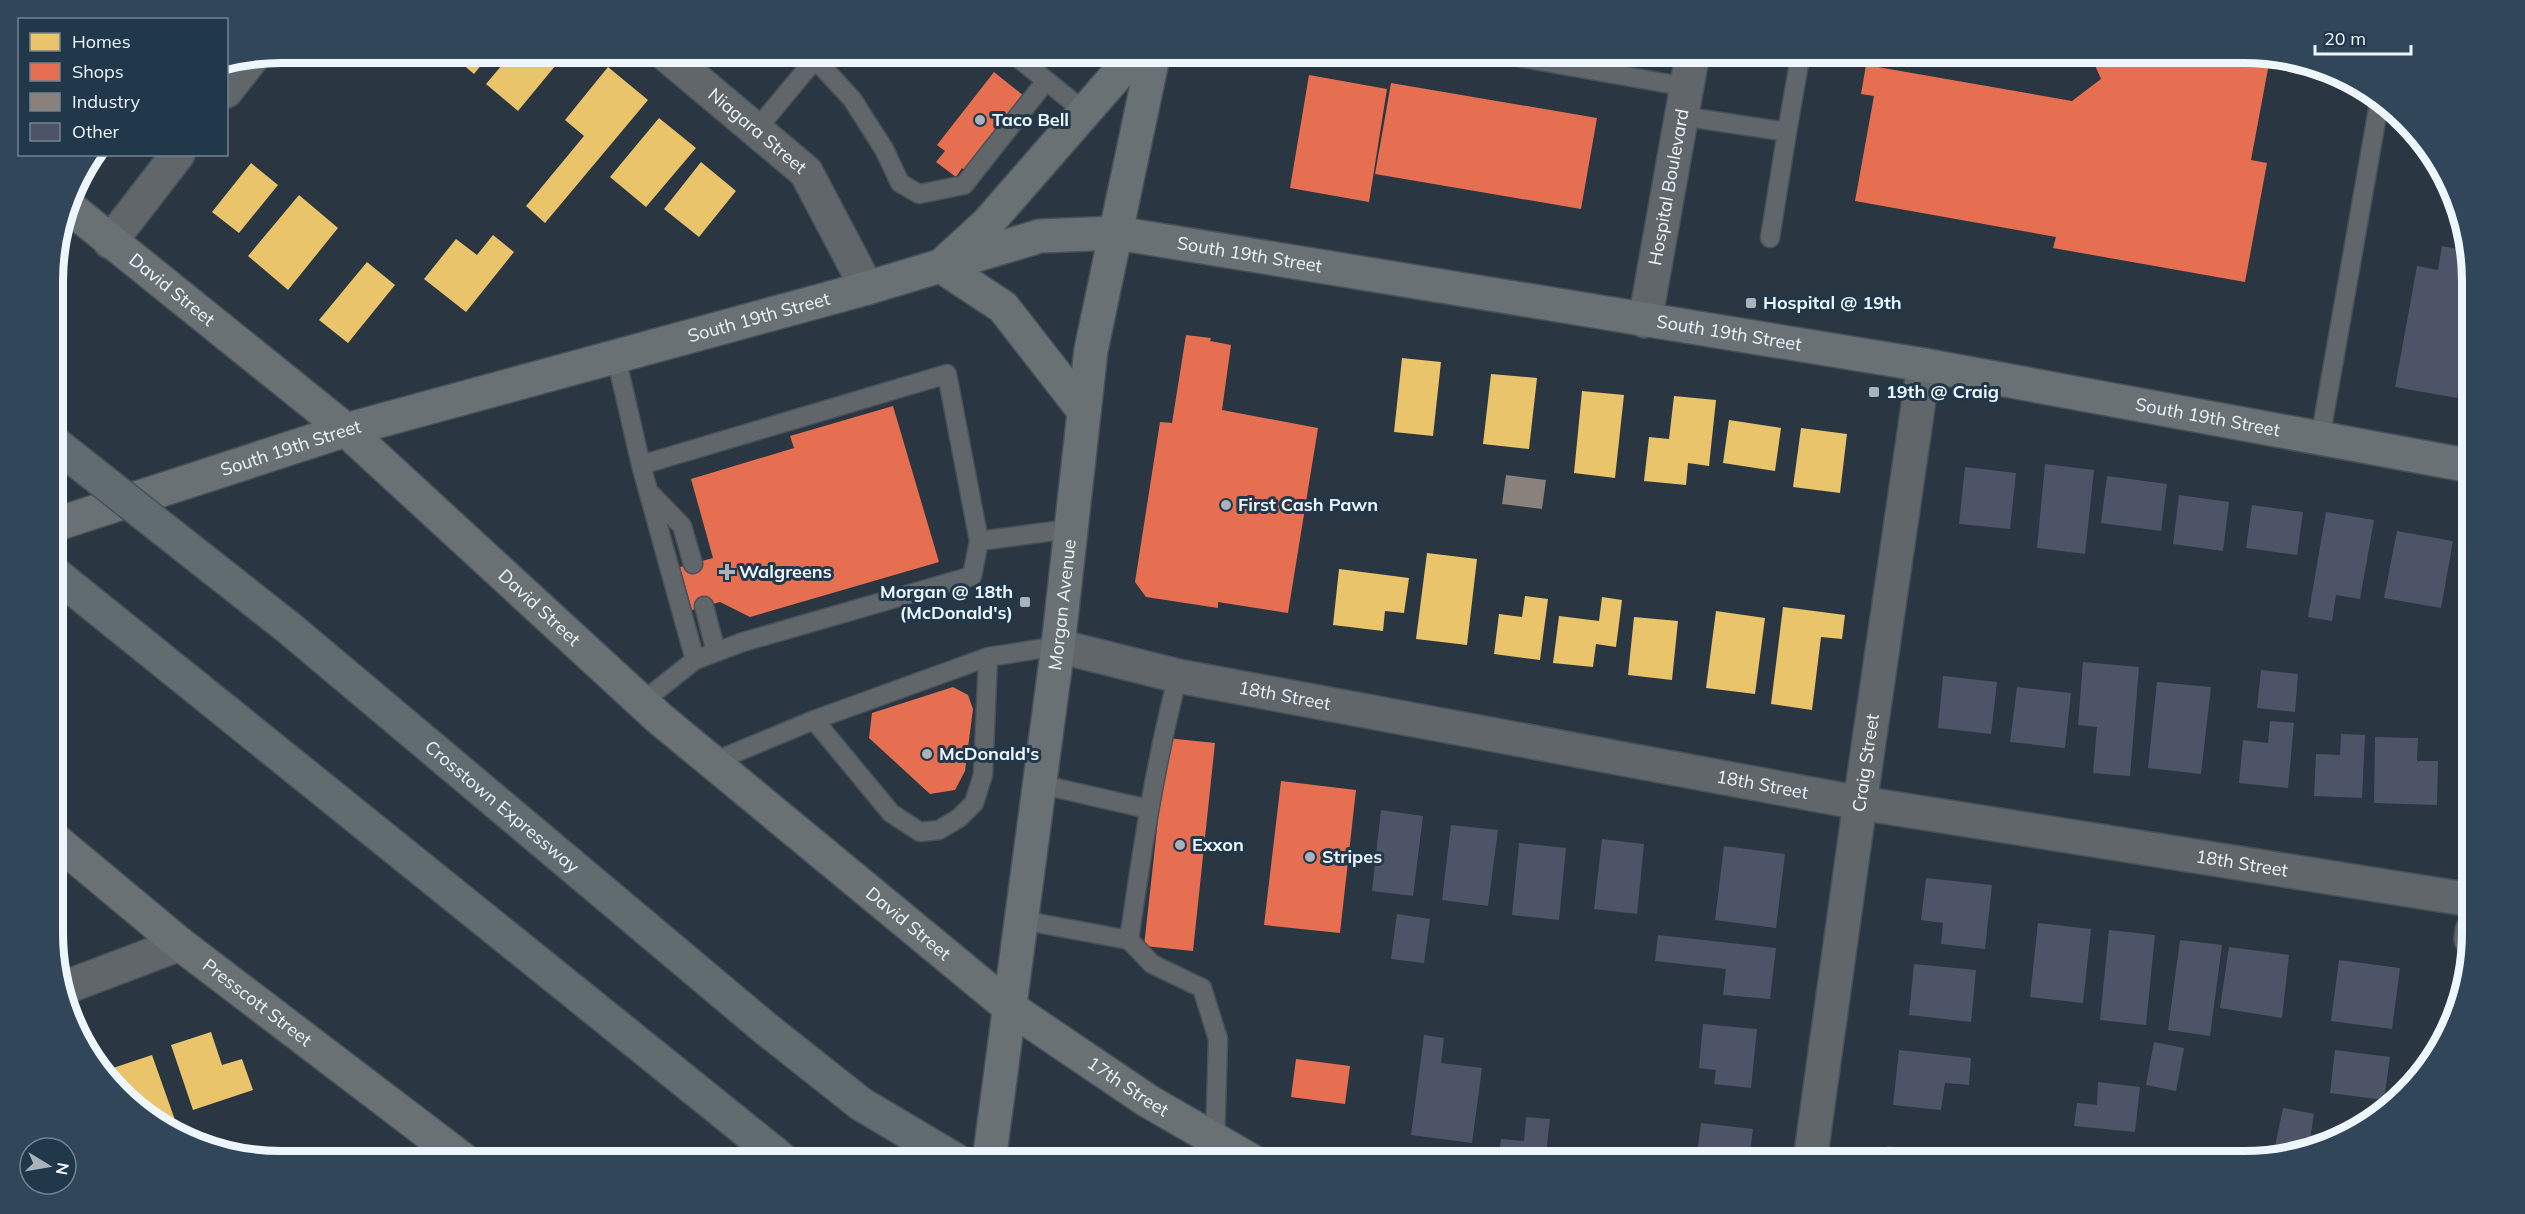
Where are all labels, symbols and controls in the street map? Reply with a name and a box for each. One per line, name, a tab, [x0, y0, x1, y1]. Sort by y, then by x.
legend	[18, 18, 228, 156]
scale bar	[2315, 18, 2411, 56]
text: 20 m	[2324, 27, 2366, 50]
text: Homes	[72, 30, 131, 53]
text: Shops	[72, 60, 124, 83]
street label: Niagara Street	[703, 83, 812, 179]
text: Industry	[72, 90, 141, 113]
street label: Hospital Boulevard	[1643, 107, 1694, 267]
place label: Taco Bell	[992, 108, 1069, 131]
marker: Taco Bell	[973, 113, 987, 127]
text: Other	[72, 120, 120, 143]
street label: South 19th Street	[1175, 231, 1324, 277]
street label: David Street	[125, 248, 220, 331]
street label: South 19th Street	[685, 287, 832, 347]
place label: Hospital @ 19th	[1763, 291, 1902, 314]
marker: Hospital @ 19th	[1744, 296, 1758, 310]
street label: South 19th Street	[1655, 309, 1803, 356]
place label: 19th @ Craig	[1886, 380, 1999, 403]
marker: 19th @ Craig	[1867, 385, 1881, 399]
street label: South 19th Street	[2134, 392, 2282, 442]
street label: South 19th Street	[217, 414, 364, 481]
place label: First Cash Pawn	[1238, 493, 1378, 516]
marker: First Cash Pawn	[1219, 498, 1233, 512]
street label: Morgan Avenue	[1043, 538, 1081, 672]
place label: Walgreens	[739, 560, 832, 583]
street label: David Street	[494, 564, 585, 651]
marker: Walgreens	[720, 565, 734, 579]
place label: Morgan @ 18th (McDonald's)	[880, 580, 1013, 624]
marker: Morgan @ 18th (McDonald's)	[1018, 595, 1032, 609]
street label: 18th Street	[1237, 676, 1332, 715]
street label: Craig Street	[1847, 712, 1884, 814]
street label: Crosstown Expressway	[420, 735, 584, 878]
place label: McDonald's	[939, 742, 1039, 765]
marker: McDonald's	[920, 747, 934, 761]
street label: 18th Street	[1715, 764, 1810, 804]
place label: Exxon	[1192, 833, 1244, 856]
marker: Exxon	[1173, 838, 1187, 852]
street label: 18th Street	[2194, 844, 2290, 882]
place label: Stripes	[1322, 845, 1382, 868]
marker: Stripes	[1303, 850, 1317, 864]
street label: David Street	[861, 882, 956, 965]
street label: Presscott Street	[198, 953, 317, 1051]
street label: 17th Street	[1083, 1051, 1173, 1121]
north arrow	[18, 1136, 78, 1196]
text: N	[52, 1161, 74, 1177]

